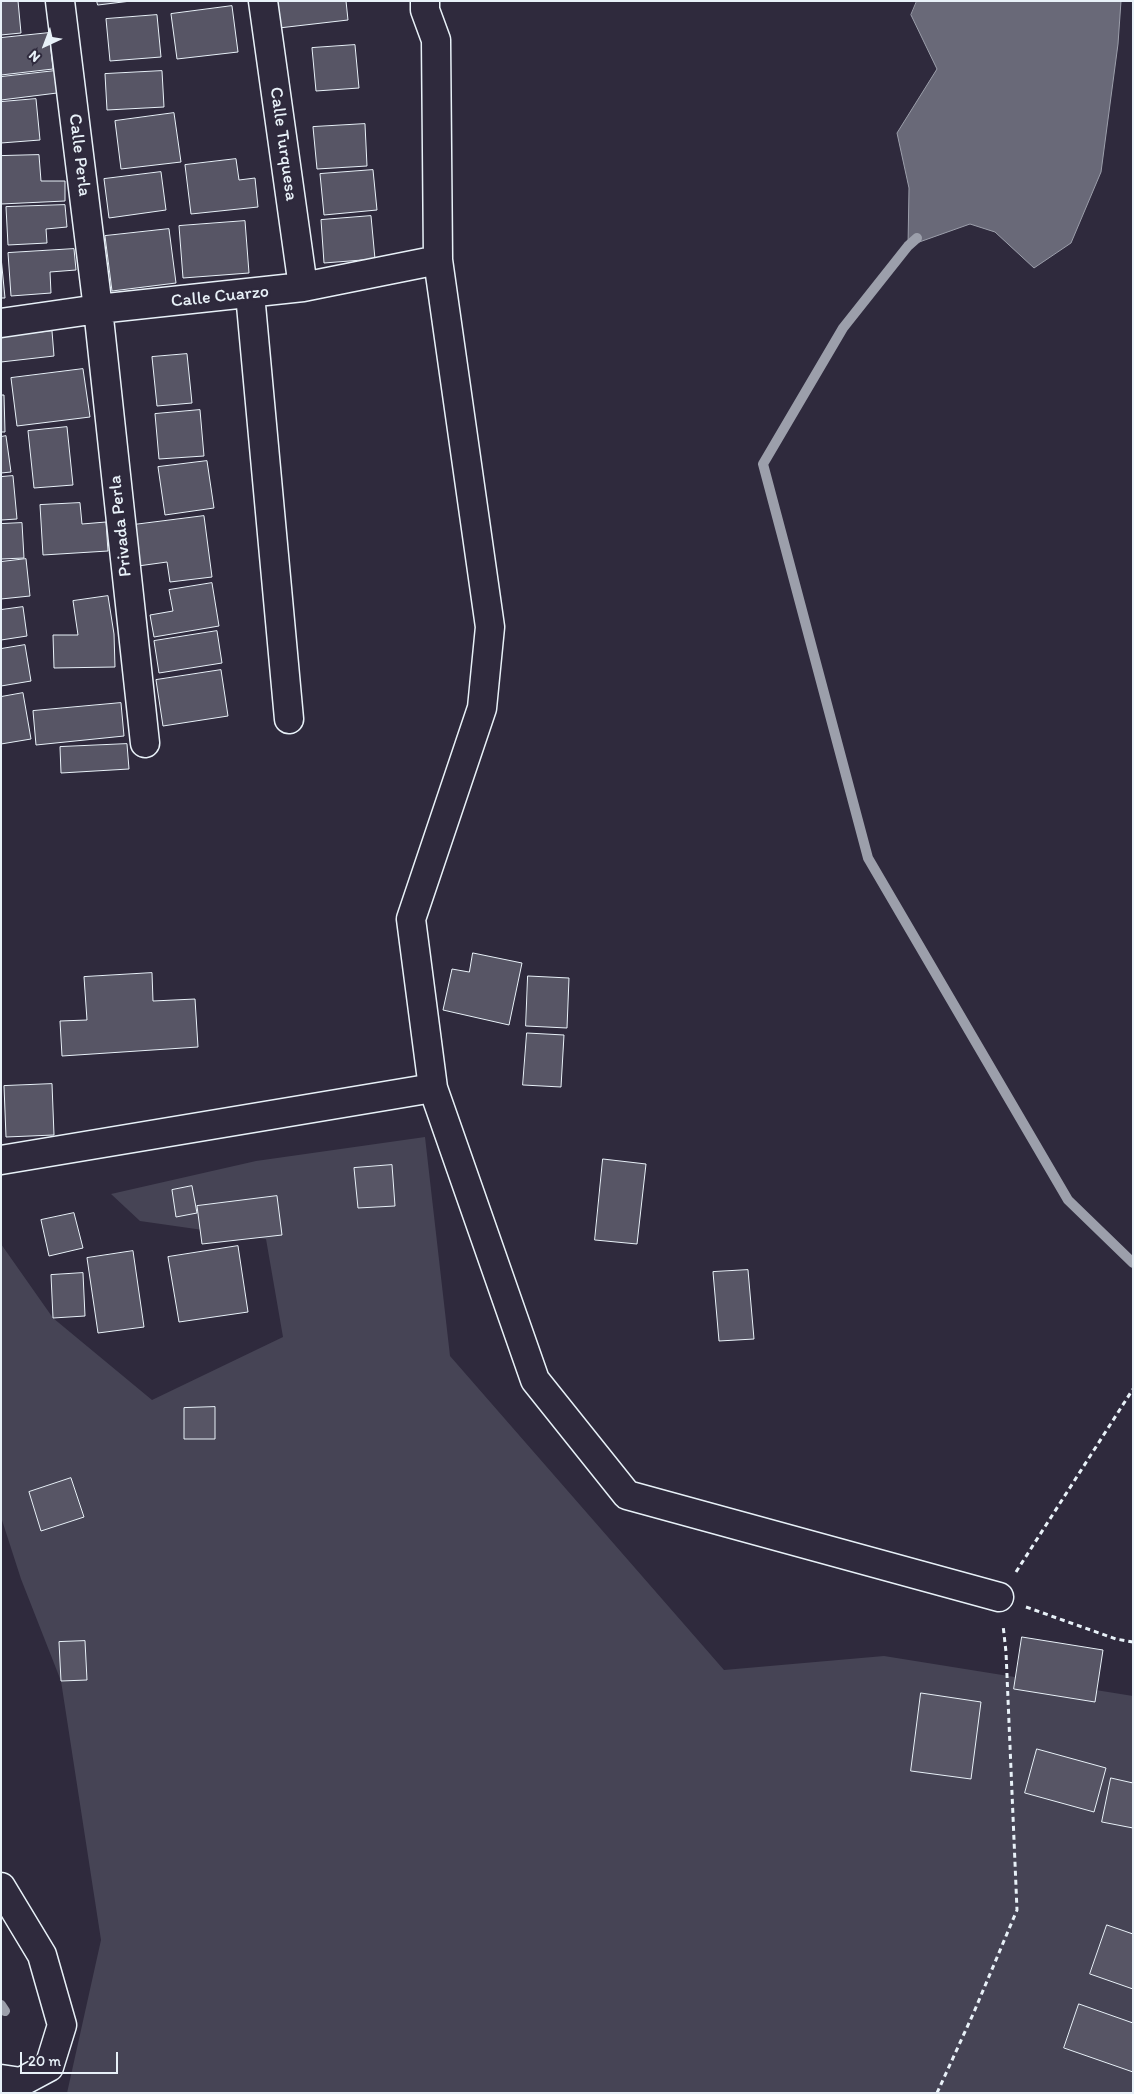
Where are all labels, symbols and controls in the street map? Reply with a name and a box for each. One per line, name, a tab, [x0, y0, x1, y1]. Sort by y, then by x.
north arrow	[20, 20, 70, 70]
text: N	[25, 47, 44, 66]
street label: Calle Turquesa	[264, 86, 302, 202]
street label: Calle Perla	[63, 112, 95, 198]
street label: Calle Cuarzo	[170, 281, 270, 313]
street label: Privada Perla	[105, 474, 137, 578]
scale bar	[22, 2042, 120, 2074]
text: 20 m	[28, 2052, 61, 2070]

